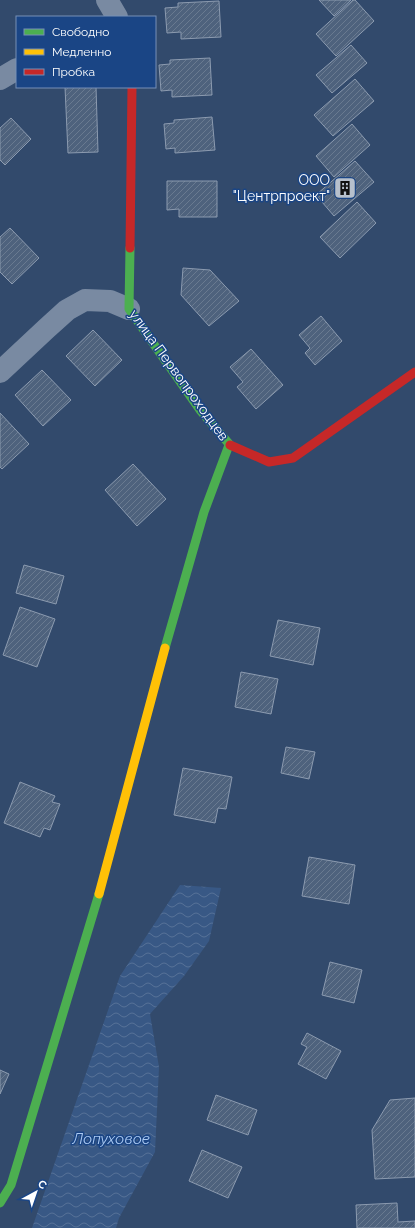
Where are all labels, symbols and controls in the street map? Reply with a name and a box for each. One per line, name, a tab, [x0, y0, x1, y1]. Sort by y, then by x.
legend	[16, 16, 156, 88]
text: Свободно	[52, 25, 109, 39]
text: Медленно	[52, 45, 111, 59]
text: Пробка	[52, 65, 95, 79]
place label: ООО "Центрпроект"	[233, 172, 330, 204]
building icon: ООО "Центрпроект"	[332, 175, 358, 201]
street label: улица Первопроходцев	[126, 306, 232, 444]
water label: Лопуховое	[71, 1130, 150, 1148]
north arrow	[16, 1172, 56, 1212]
text: С	[35, 1177, 50, 1192]

